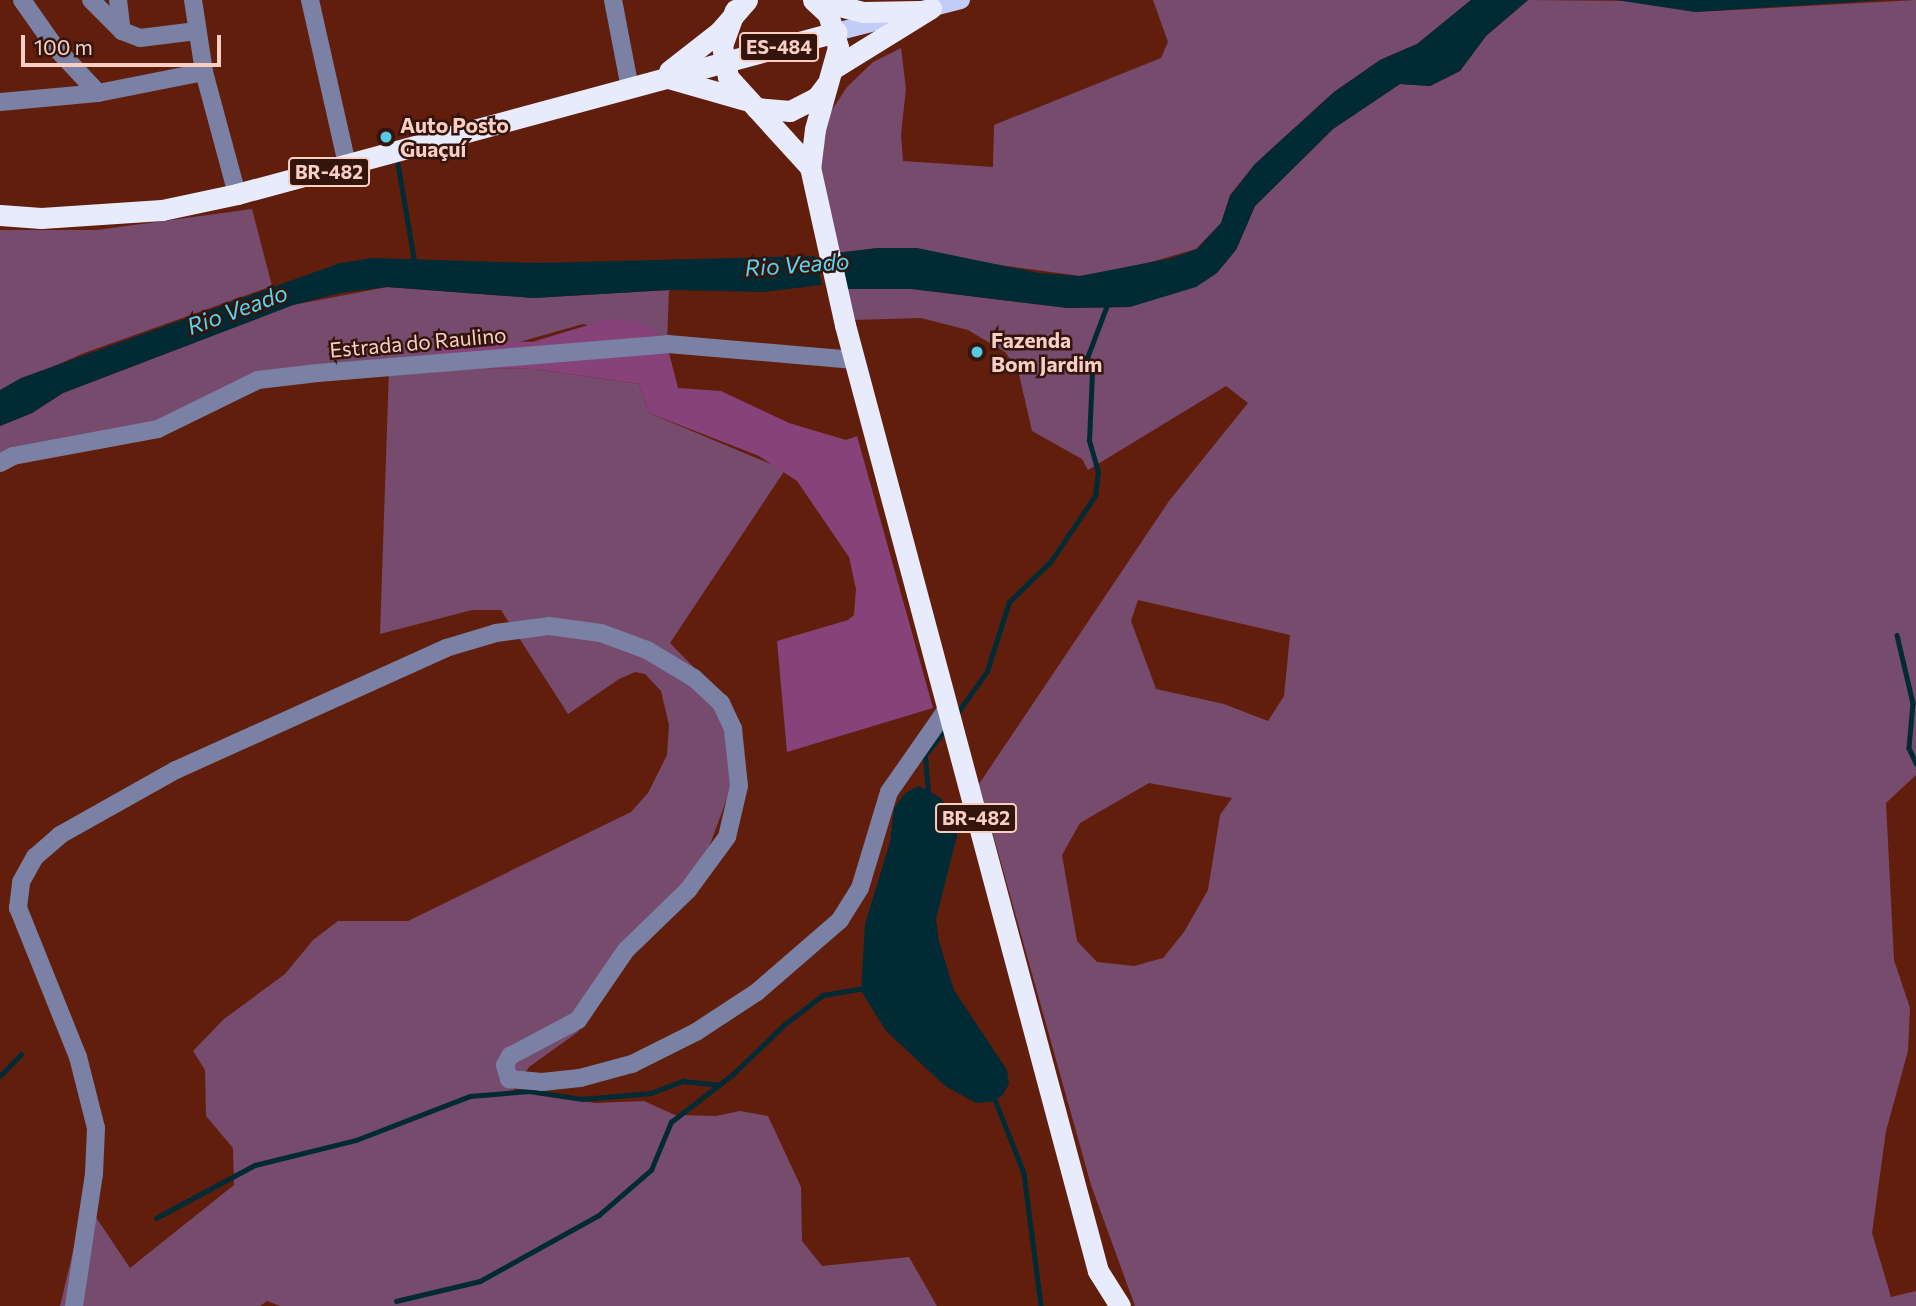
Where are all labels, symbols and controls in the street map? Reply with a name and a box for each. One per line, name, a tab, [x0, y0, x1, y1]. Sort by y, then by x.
scale bar	[24, 21, 224, 65]
road number: ES-484	[739, 32, 819, 62]
text: 100 m	[34, 34, 93, 59]
place label: Auto Posto Guaçuí	[400, 112, 509, 162]
marker: Auto Posto Guaçuí	[378, 129, 394, 145]
road number: BR-482	[287, 156, 371, 188]
water label: Rio Veado	[744, 247, 850, 281]
water label: Rio Veado	[183, 278, 291, 340]
street label: Estrada do Raulino	[328, 322, 508, 362]
place label: Fazenda Bom Jardim	[991, 327, 1102, 377]
marker: Fazenda Bom Jardim	[969, 344, 985, 360]
road number: BR-482	[934, 803, 1018, 834]

